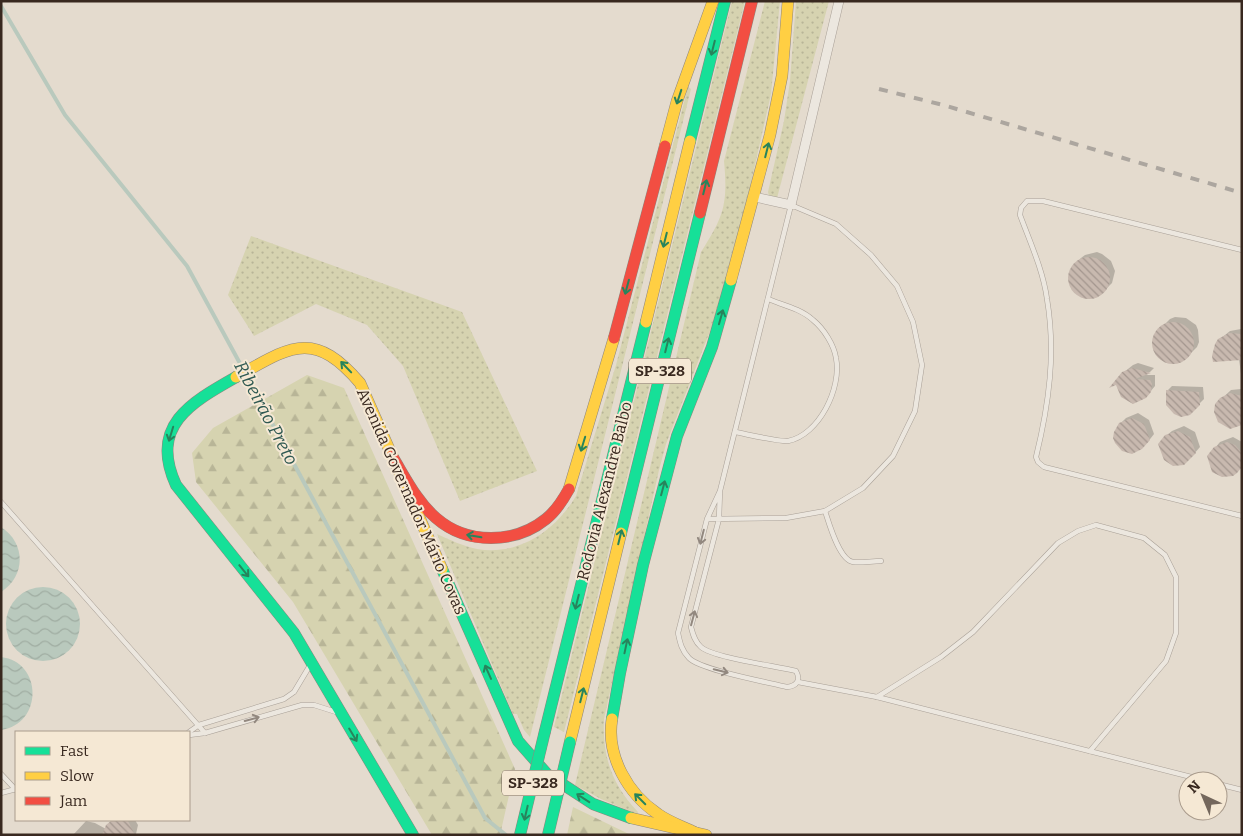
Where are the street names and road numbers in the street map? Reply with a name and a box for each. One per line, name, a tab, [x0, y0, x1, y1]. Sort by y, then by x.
road number: SP-328	[629, 358, 691, 384]
street label: Avenida Governador Mário Covas	[353, 385, 470, 617]
street label: Rodovia Alexandre Balbo	[573, 400, 636, 583]
road number: SP-328	[502, 770, 564, 796]

